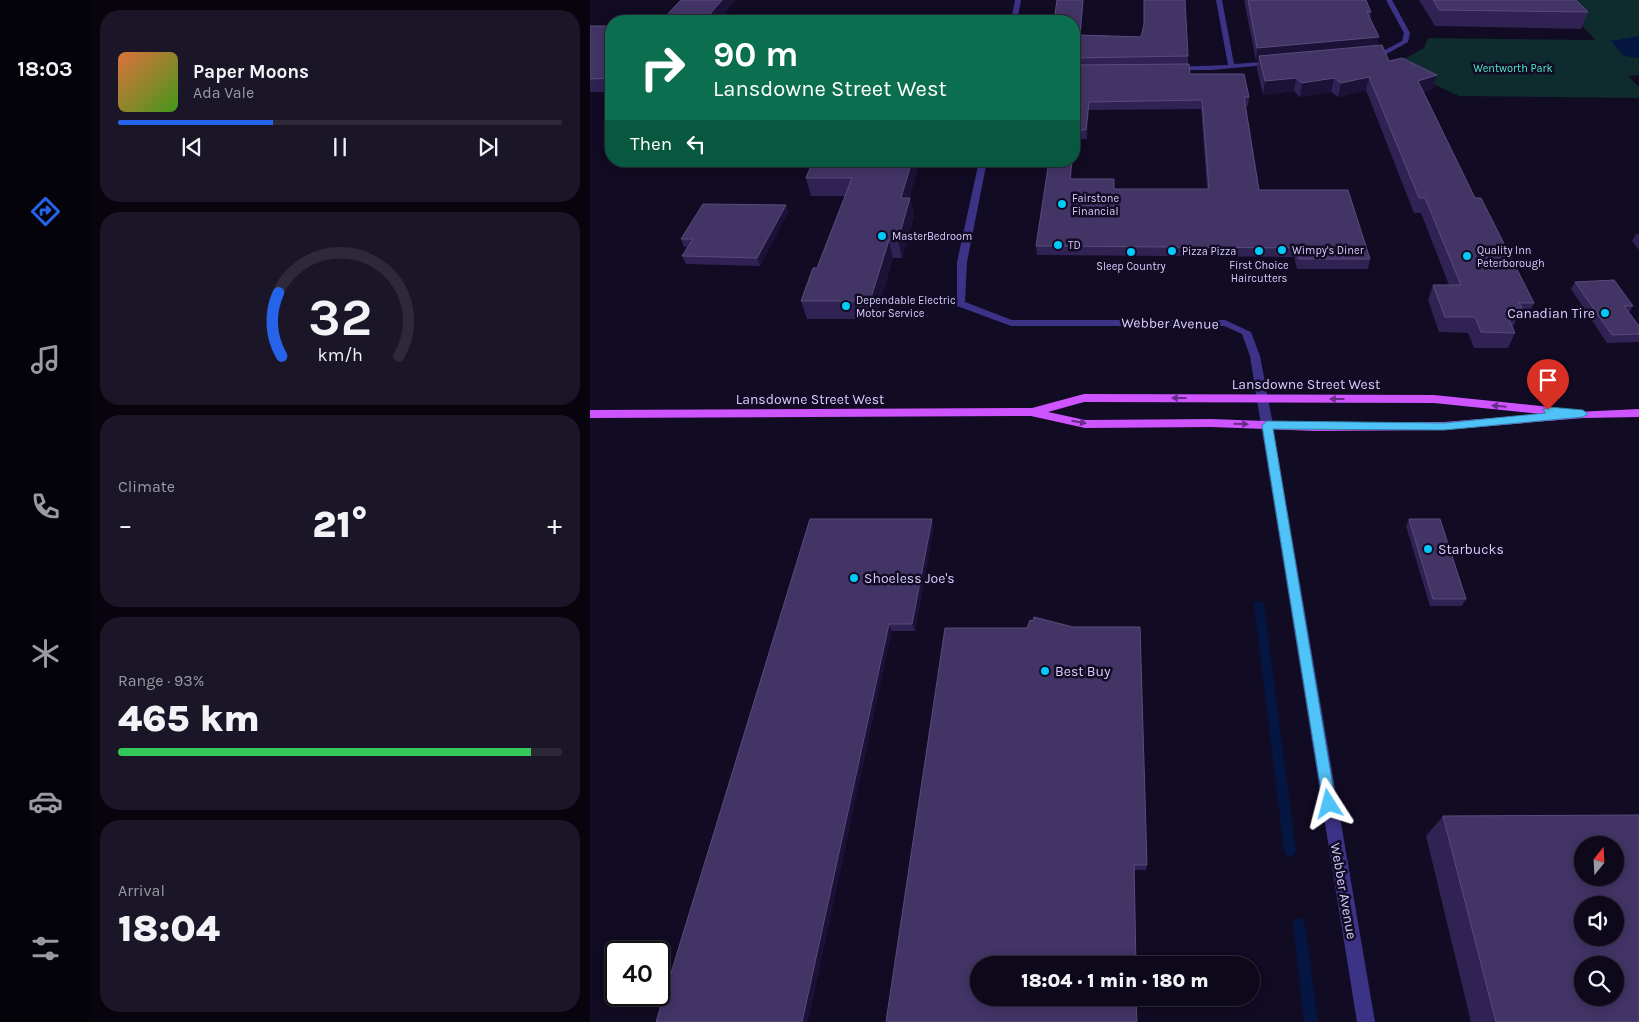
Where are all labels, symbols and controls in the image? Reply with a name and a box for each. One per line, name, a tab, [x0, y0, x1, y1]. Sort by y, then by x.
text: 90 m	[713, 34, 799, 75]
icon: right	[630, 35, 695, 100]
text: 18:03	[17, 56, 73, 82]
text: Paper Moons	[193, 61, 309, 83]
park label: Wentworth Park	[1473, 62, 1553, 75]
text: Lansdowne Street West	[713, 76, 947, 102]
text: Ada Vale	[193, 83, 254, 102]
icon: left	[682, 130, 710, 158]
icon: previous	[178, 133, 206, 161]
icon: pause	[326, 133, 354, 161]
icon: next	[474, 133, 502, 161]
text: Then	[630, 133, 672, 155]
place label: Fairstone Financial	[1072, 192, 1119, 218]
icon: directions	[28, 194, 63, 229]
marker: Fairstone Financial	[1056, 198, 1068, 210]
marker: MasterBedroom	[876, 230, 888, 242]
place label: MasterBedroom	[892, 230, 972, 243]
marker: TD	[1052, 239, 1064, 251]
place label: TD	[1068, 239, 1081, 252]
marker: Wimpy's Diner	[1276, 244, 1288, 256]
place label: Wimpy's Diner	[1292, 244, 1364, 257]
place label: Quality Inn Peterborough	[1477, 244, 1545, 270]
marker: Pizza Pizza	[1166, 245, 1178, 257]
place label: Pizza Pizza	[1182, 245, 1236, 258]
marker: First Choice Haircutters	[1253, 245, 1265, 257]
marker: Sleep Country	[1125, 246, 1137, 258]
marker: Quality Inn Peterborough	[1461, 250, 1473, 262]
place label: First Choice Haircutters	[1229, 259, 1289, 285]
place label: Sleep Country	[1096, 260, 1166, 273]
text: 32	[308, 287, 372, 348]
place label: Dependable Electric Motor Service	[856, 294, 956, 320]
marker: Dependable Electric Motor Service	[840, 300, 852, 312]
place label: Canadian Tire	[1507, 305, 1595, 322]
marker: Canadian Tire	[1599, 307, 1611, 319]
street label: Webber Avenue	[1121, 314, 1219, 333]
icon: music	[28, 342, 63, 377]
text: km/h	[317, 345, 363, 366]
pin	[1527, 359, 1569, 410]
icon: arrive	[1534, 366, 1562, 394]
street label: Lansdowne Street West	[1232, 376, 1380, 393]
street label: Lansdowne Street West	[736, 391, 884, 408]
one-way arrow	[1170, 394, 1186, 402]
one-way arrow	[1329, 395, 1345, 403]
one-way arrow	[1491, 402, 1507, 410]
one-way arrow	[1071, 418, 1086, 426]
one-way arrow	[1233, 421, 1249, 429]
text: Climate	[118, 477, 175, 496]
icon: phone	[28, 489, 63, 524]
text: 21°	[312, 502, 368, 547]
text: −	[118, 508, 133, 541]
text: +	[547, 508, 562, 541]
place label: Starbucks	[1438, 541, 1504, 558]
marker: Starbucks	[1422, 543, 1434, 555]
place label: Shoeless Joe's	[864, 570, 955, 587]
marker: Shoeless Joe's	[848, 572, 860, 584]
icon: climate	[28, 636, 63, 671]
place label: Best Buy	[1055, 663, 1111, 680]
marker: Best Buy	[1039, 665, 1051, 677]
text: Range · 93%	[118, 671, 204, 690]
text: 465 km	[118, 696, 260, 741]
position arrow	[1302, 777, 1354, 829]
icon: car	[28, 784, 63, 819]
north arrow	[1574, 836, 1624, 886]
map controls	[1574, 836, 1624, 1006]
street label: Webber Avenue	[1327, 842, 1360, 941]
text: Arrival	[118, 881, 165, 900]
button: sound	[1574, 896, 1624, 946]
text: 18:04	[118, 906, 220, 951]
icon: filters	[28, 931, 63, 966]
speed limit sign: 40	[605, 941, 670, 1006]
button: search	[1574, 956, 1624, 1006]
text: 18:04 · 1 min · 180 m	[1021, 970, 1209, 992]

